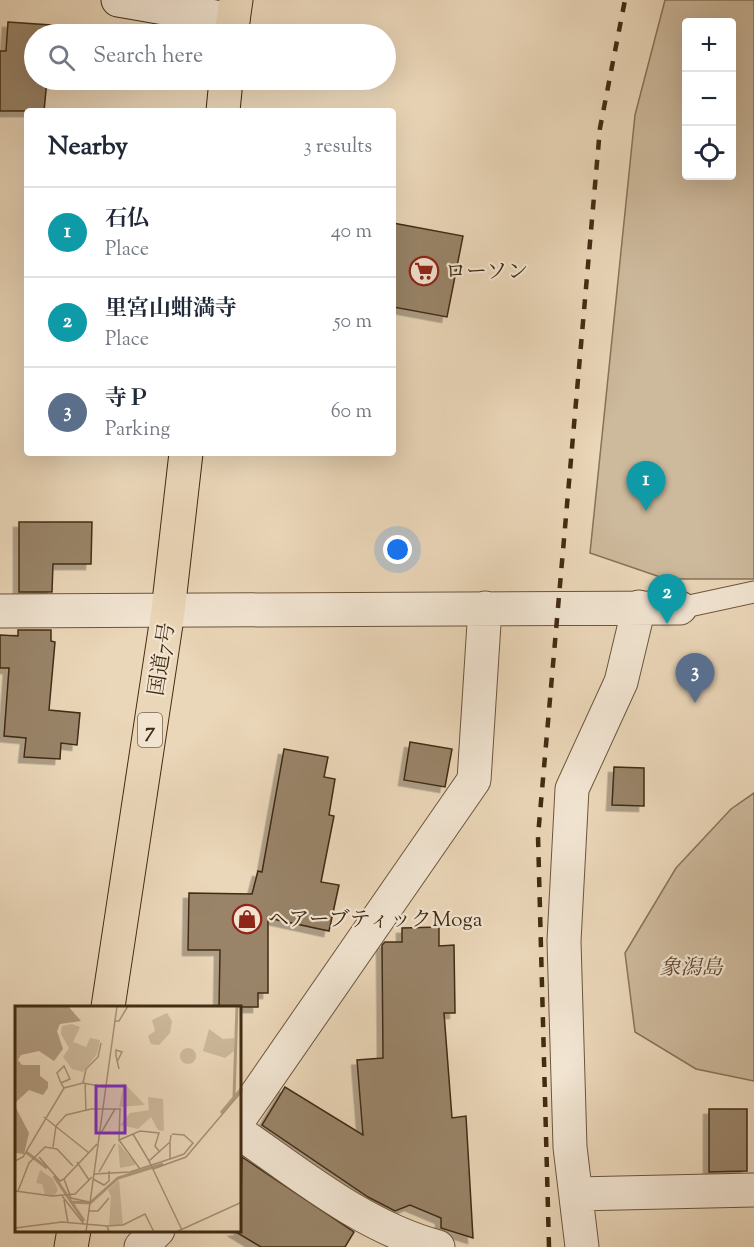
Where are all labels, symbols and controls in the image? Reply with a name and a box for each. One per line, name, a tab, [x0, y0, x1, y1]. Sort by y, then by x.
map controls	[682, 18, 736, 180]
button: +	[682, 18, 736, 72]
search box	[24, 24, 396, 90]
icon: search	[45, 41, 78, 74]
text: Search here	[93, 41, 203, 73]
button: −	[682, 72, 736, 126]
button: locate	[682, 126, 736, 180]
text: Nearby	[48, 129, 128, 166]
text: 3 results	[303, 133, 372, 162]
text: 石仏	[105, 204, 149, 236]
text: 1	[64, 218, 71, 247]
text: 40 m	[331, 218, 372, 247]
text: Place	[105, 236, 149, 265]
supermarket icon: ローソン	[408, 255, 440, 287]
place label: ローソン	[445, 258, 528, 288]
text: 里宮山蚶満寺	[105, 294, 237, 326]
text: 2	[63, 308, 72, 337]
text: 50 m	[334, 308, 372, 337]
text: Place	[105, 326, 149, 355]
text: 寺Ｐ	[105, 384, 149, 416]
text: 3	[63, 398, 72, 427]
text: 60 m	[331, 398, 372, 427]
text: Parking	[105, 416, 170, 445]
pin: 1	[626, 462, 666, 511]
your location	[383, 535, 412, 564]
pin: 2	[648, 574, 686, 624]
street label: 国道7号	[142, 621, 184, 698]
pin: 3	[676, 654, 714, 703]
road number: 7	[138, 713, 162, 747]
shop icon: ヘアーブティックMoga	[231, 903, 263, 935]
place label: ヘアーブティックMoga	[268, 906, 483, 936]
park label: 象潟島	[660, 954, 724, 984]
inset map	[15, 1006, 242, 1232]

